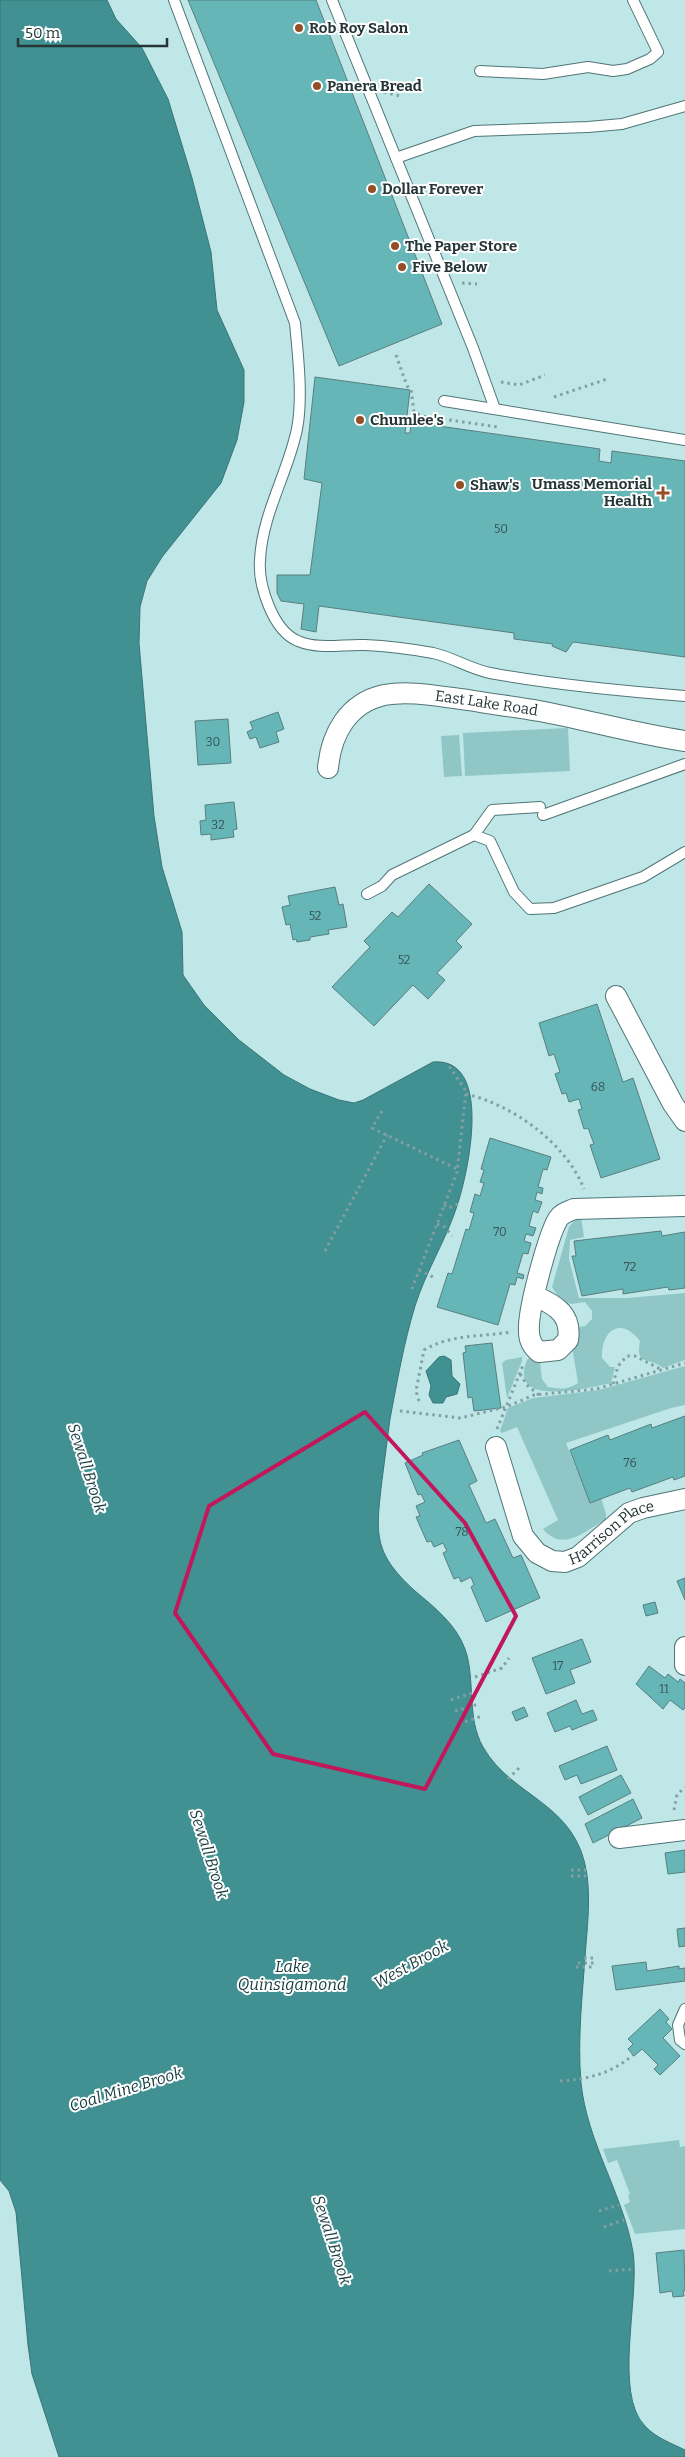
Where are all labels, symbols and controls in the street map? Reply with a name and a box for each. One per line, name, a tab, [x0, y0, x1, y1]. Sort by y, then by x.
scale bar	[18, 15, 166, 47]
place label: Rob Roy Salon	[309, 19, 409, 37]
marker: Rob Roy Salon	[293, 22, 305, 34]
text: 50 m	[25, 24, 61, 42]
place label: Panera Bread	[327, 77, 422, 95]
marker: Panera Bread	[311, 80, 323, 92]
place label: Dollar Forever	[382, 180, 483, 198]
marker: Dollar Forever	[366, 183, 378, 195]
place label: The Paper Store	[405, 237, 517, 255]
marker: The Paper Store	[389, 240, 401, 252]
place label: Five Below	[412, 258, 488, 276]
marker: Five Below	[396, 261, 408, 273]
place label: Chumlee's	[370, 411, 444, 429]
marker: Chumlee's	[354, 414, 366, 426]
place label: Umass Memorial Health	[532, 475, 653, 510]
place label: Shaw's	[470, 476, 519, 494]
marker: Shaw's	[454, 479, 466, 491]
marker: Umass Memorial Health	[656, 486, 670, 500]
house number: 50	[494, 522, 508, 536]
street label: East Lake Road	[434, 687, 539, 720]
house number: 30	[206, 735, 220, 749]
house number: 32	[211, 818, 225, 832]
house number: 52	[309, 909, 321, 923]
house number: 52	[398, 953, 410, 967]
house number: 68	[591, 1080, 605, 1094]
house number: 70	[493, 1225, 507, 1239]
house number: 72	[624, 1260, 636, 1274]
water label: Sewall Brook	[64, 1421, 110, 1515]
house number: 76	[624, 1456, 636, 1470]
street label: Harrison Place	[566, 1497, 656, 1569]
house number: 78	[455, 1525, 469, 1539]
house number: 17	[553, 1659, 563, 1673]
house number: 11	[659, 1682, 669, 1696]
water label: Sewall Brook	[186, 1807, 232, 1901]
water label: West Brook	[371, 1936, 452, 1992]
water label: Lake Quinsigamond	[238, 1957, 346, 1994]
water label: Coal Mine Brook	[67, 2063, 185, 2115]
water label: Sewall Brook	[309, 2193, 355, 2287]

